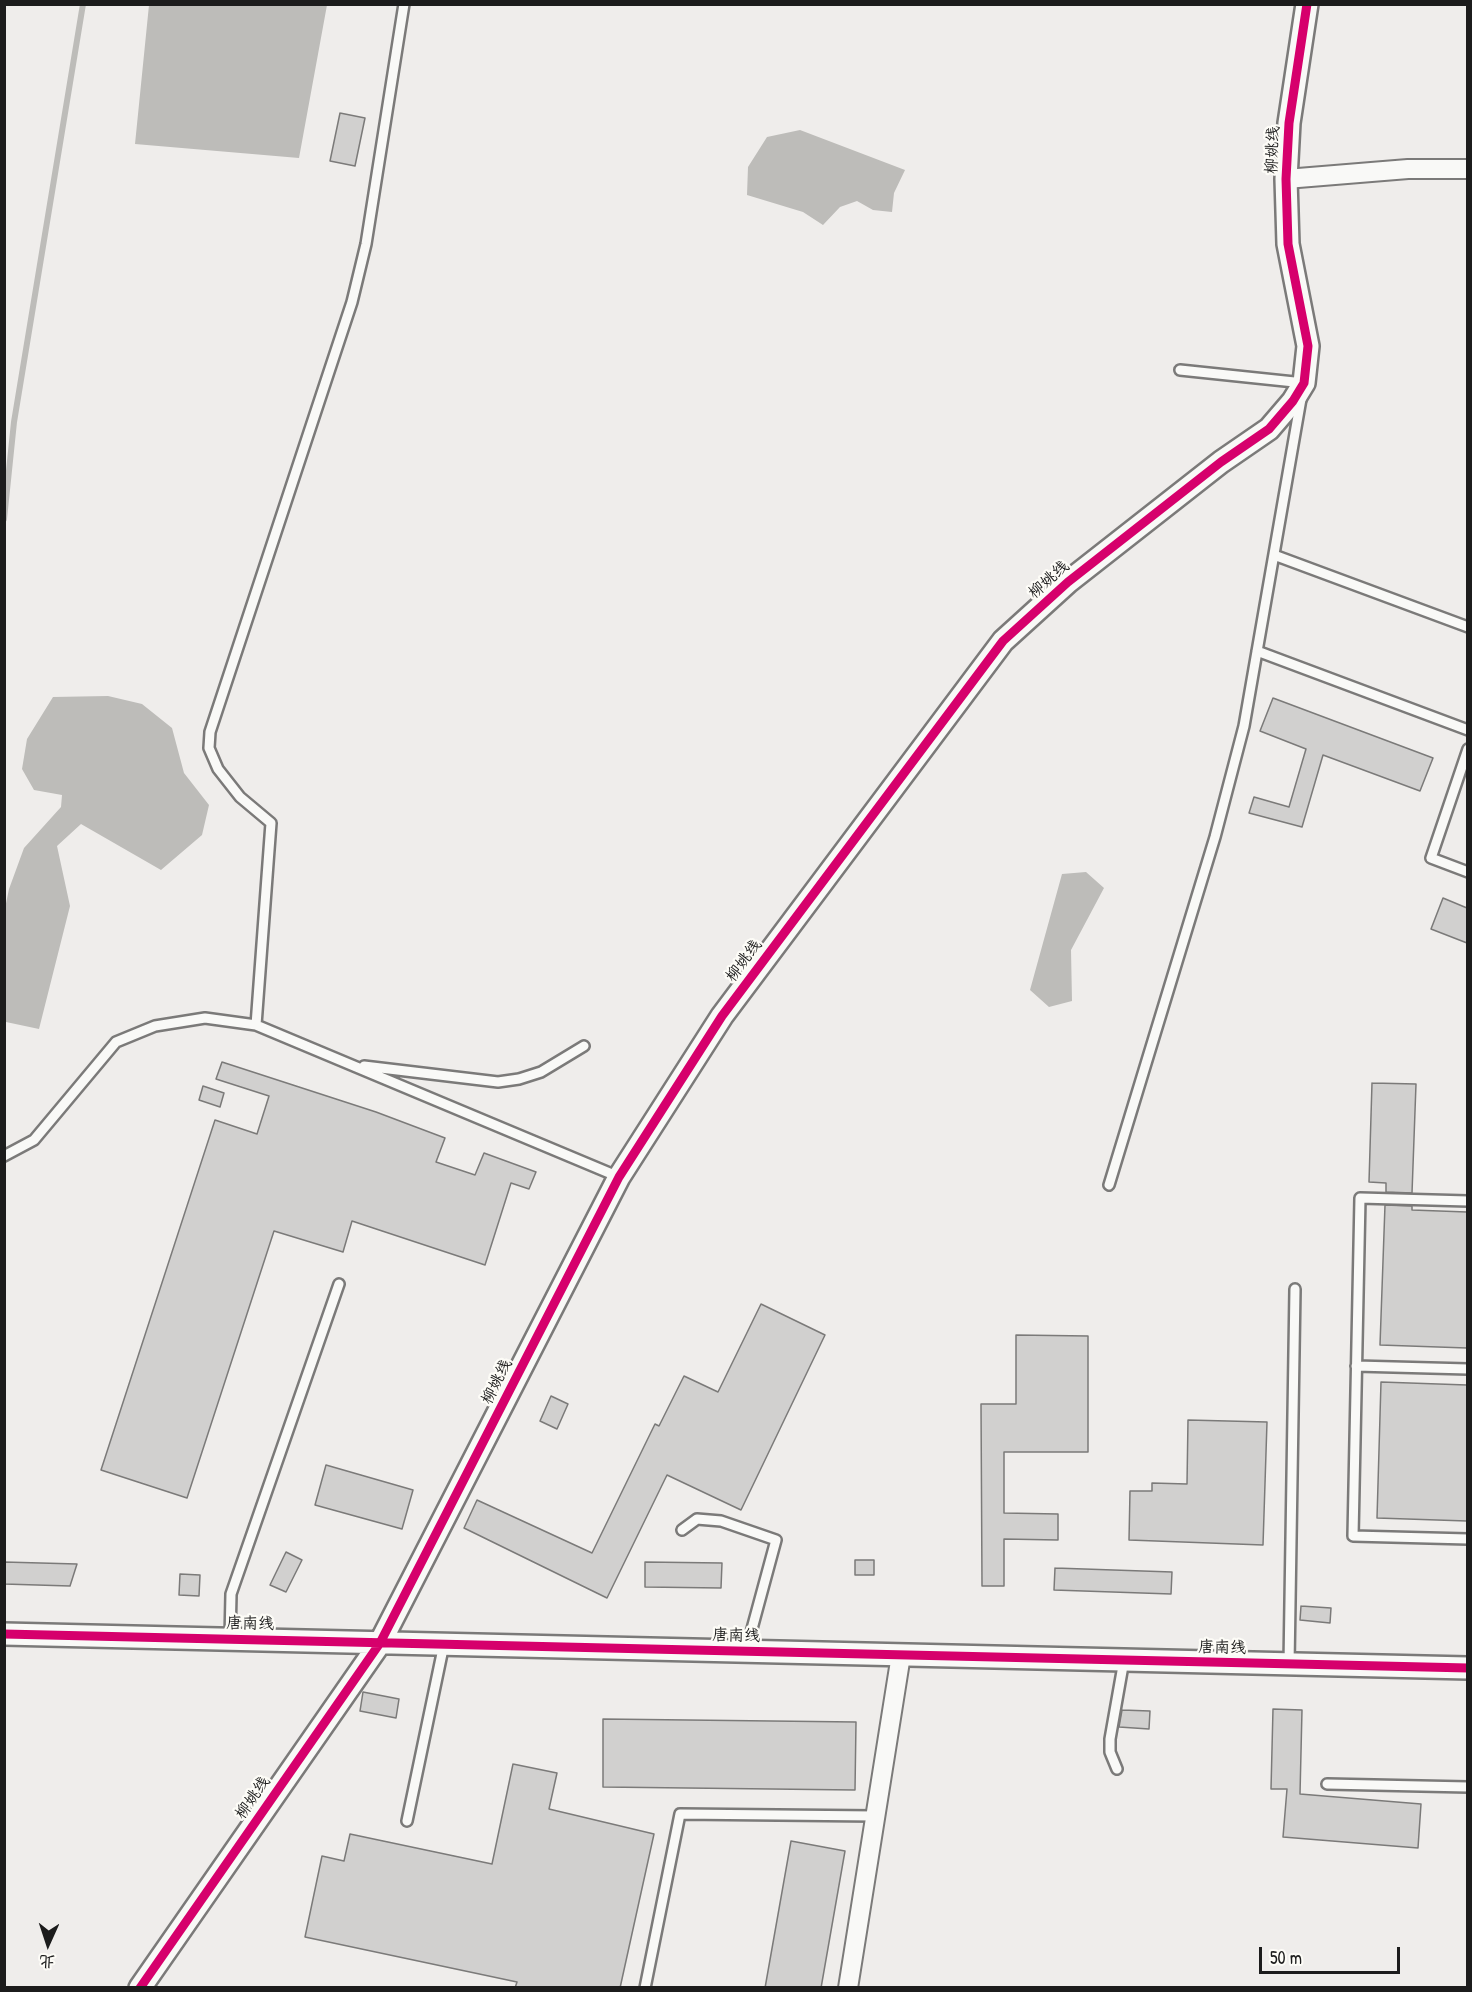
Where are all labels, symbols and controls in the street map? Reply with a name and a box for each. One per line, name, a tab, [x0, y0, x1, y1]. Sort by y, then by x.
street label: 柳姚线	[1262, 126, 1284, 174]
street label: 柳姚线	[1025, 557, 1073, 603]
street label: 柳姚线	[722, 936, 766, 986]
street label: 柳姚线	[478, 1356, 516, 1408]
street label: 唐南线	[226, 1614, 274, 1634]
street label: 唐南线	[712, 1626, 760, 1646]
street label: 唐南线	[1198, 1638, 1246, 1658]
street label: 柳姚线	[231, 1773, 275, 1823]
north arrow	[18, 1914, 78, 1974]
scale bar	[1262, 1935, 1403, 1973]
text: 50 m	[1270, 1945, 1302, 1970]
text: 北	[38, 1951, 56, 1973]

